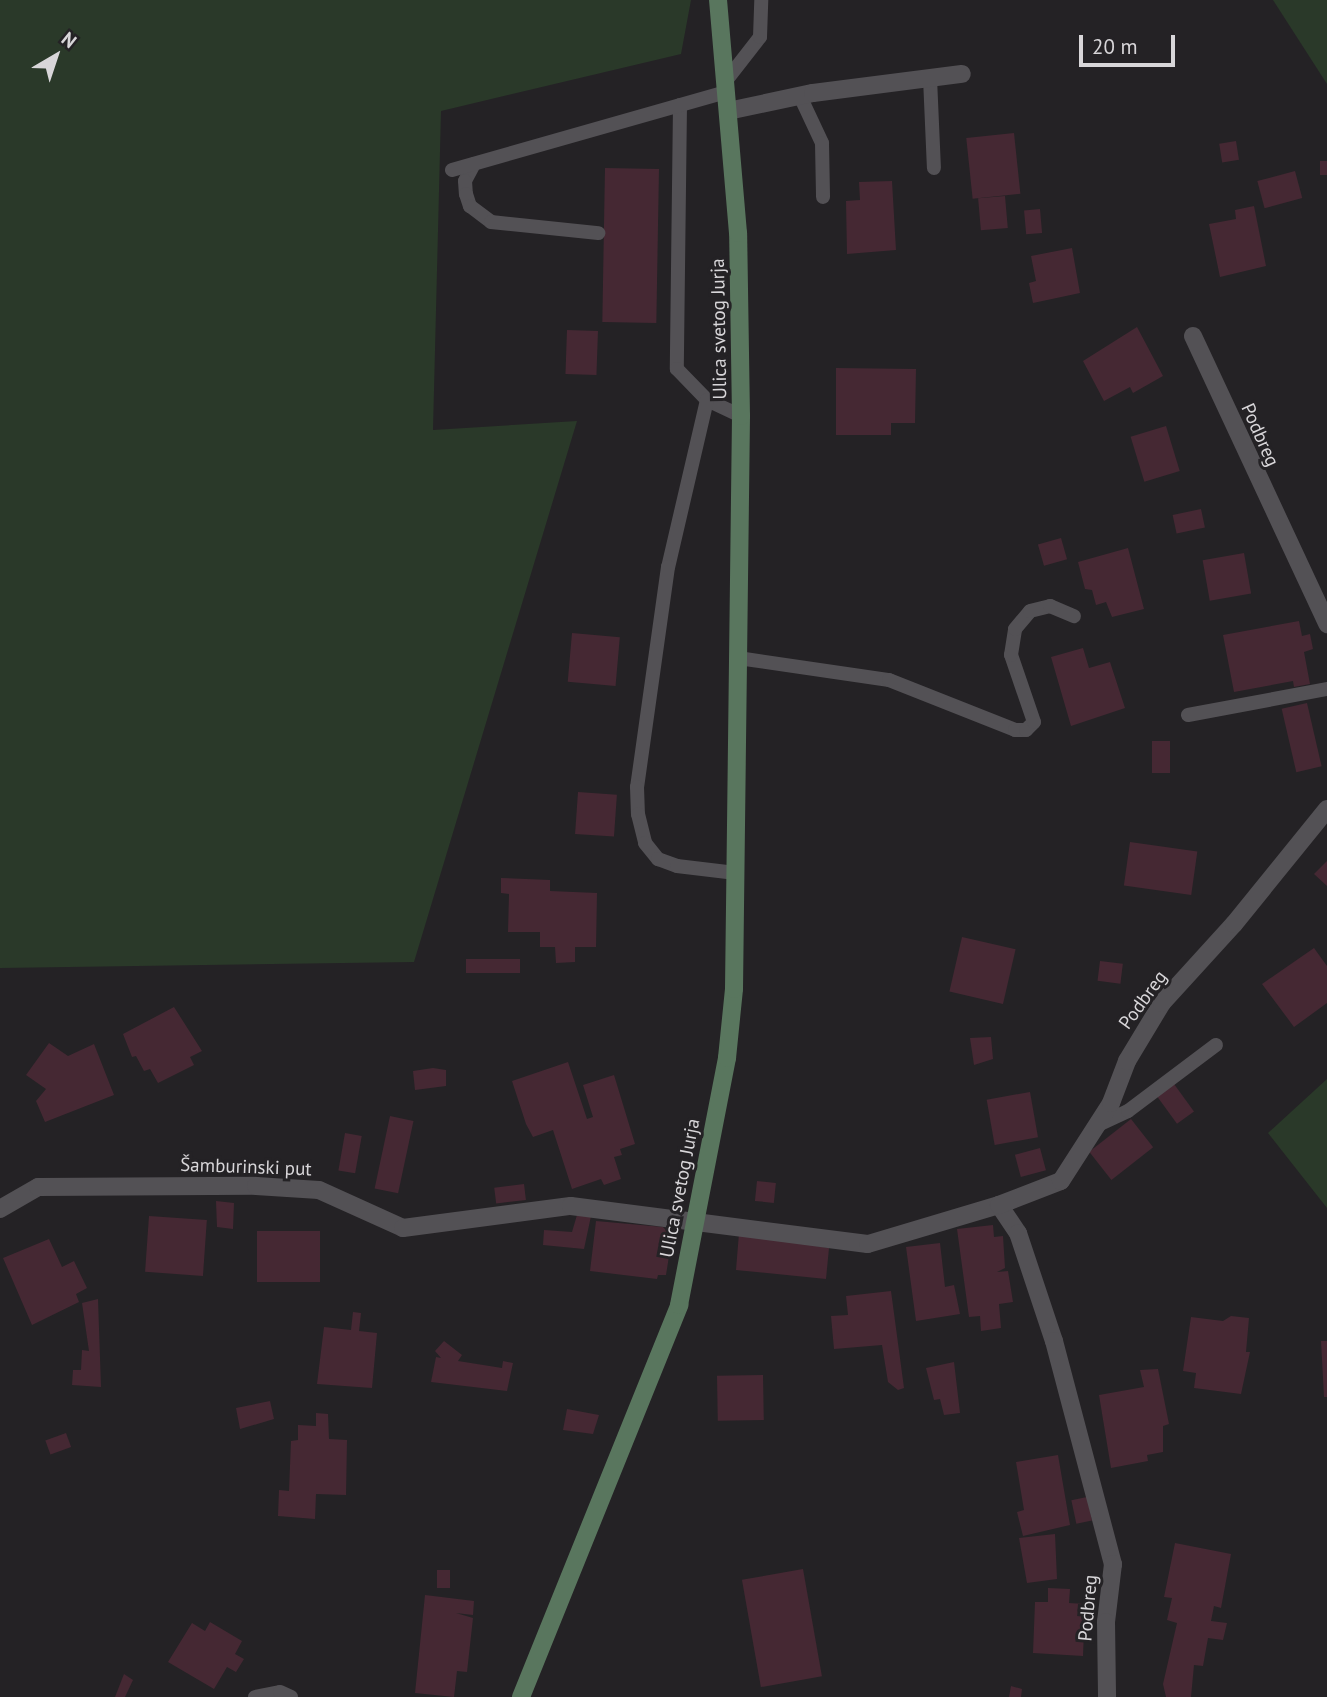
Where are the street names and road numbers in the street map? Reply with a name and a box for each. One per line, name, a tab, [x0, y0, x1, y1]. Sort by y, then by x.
street label: Ulica svetog Jurja	[706, 258, 732, 400]
street label: Podbreg	[1236, 400, 1284, 470]
street label: Podbreg	[1114, 966, 1172, 1034]
street label: Ulica svetog Jurja	[655, 1117, 705, 1259]
street label: Šamburinski put	[180, 1153, 312, 1181]
street label: Podbreg	[1074, 1574, 1102, 1642]

